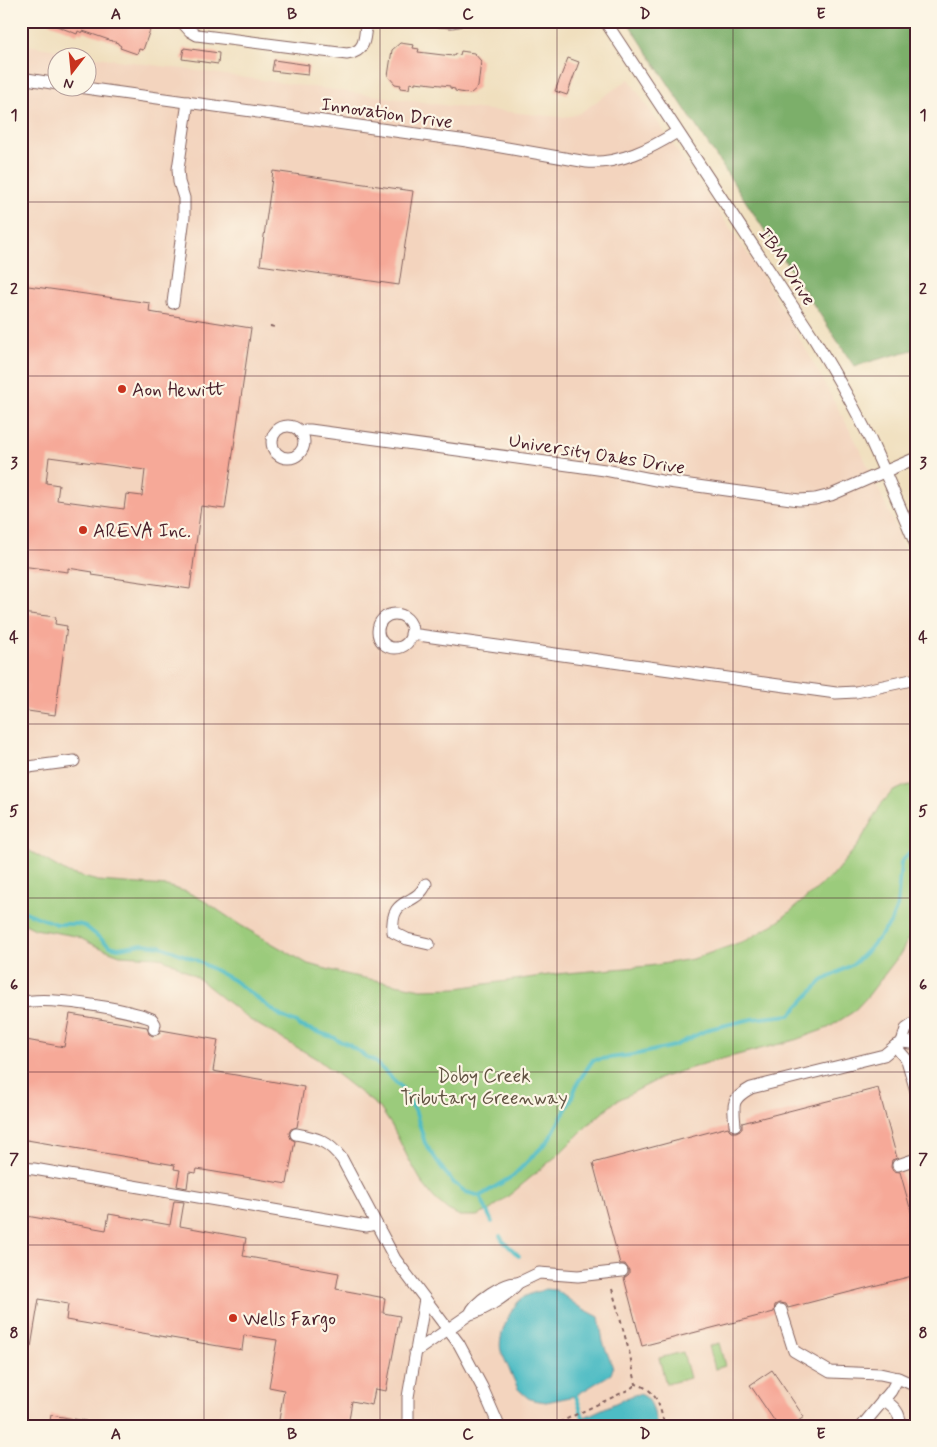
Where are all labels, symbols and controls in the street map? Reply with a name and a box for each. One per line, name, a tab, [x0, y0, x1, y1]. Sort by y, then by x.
text: A	[111, 4, 121, 25]
text: B	[287, 4, 297, 25]
text: C	[462, 4, 474, 25]
text: D	[639, 4, 651, 25]
text: E	[816, 4, 826, 25]
north arrow	[48, 48, 98, 98]
text: N	[62, 74, 76, 93]
street label: Innovation Drive	[319, 92, 454, 135]
text: 1	[10, 105, 18, 126]
text: 1	[919, 105, 927, 126]
street label: IBM Drive	[752, 223, 821, 311]
text: 2	[10, 279, 18, 300]
text: 2	[919, 279, 927, 300]
place label: Aon Hewitt	[132, 378, 226, 403]
marker: Aon Hewitt	[116, 383, 128, 395]
street label: University Oaks Drive	[507, 428, 687, 481]
text: 3	[10, 453, 18, 474]
text: 3	[919, 453, 927, 474]
place label: AREVA Inc.	[93, 519, 191, 544]
marker: AREVA Inc.	[77, 524, 89, 536]
text: 4	[9, 627, 19, 648]
text: 4	[918, 627, 928, 648]
text: 5	[9, 801, 19, 822]
text: 5	[918, 801, 928, 822]
text: 6	[10, 975, 18, 996]
text: 6	[919, 975, 927, 996]
park label: Doby Creek Tributary Greenway	[400, 1064, 568, 1111]
text: 7	[9, 1149, 19, 1170]
text: 7	[918, 1149, 928, 1170]
place label: Wells Fargo	[243, 1307, 336, 1333]
marker: Wells Fargo	[227, 1312, 239, 1324]
text: 8	[9, 1323, 19, 1344]
text: 8	[918, 1323, 928, 1344]
text: A	[111, 1424, 121, 1445]
text: B	[287, 1424, 297, 1445]
text: C	[462, 1424, 474, 1445]
text: D	[639, 1424, 651, 1445]
text: E	[816, 1424, 826, 1445]

